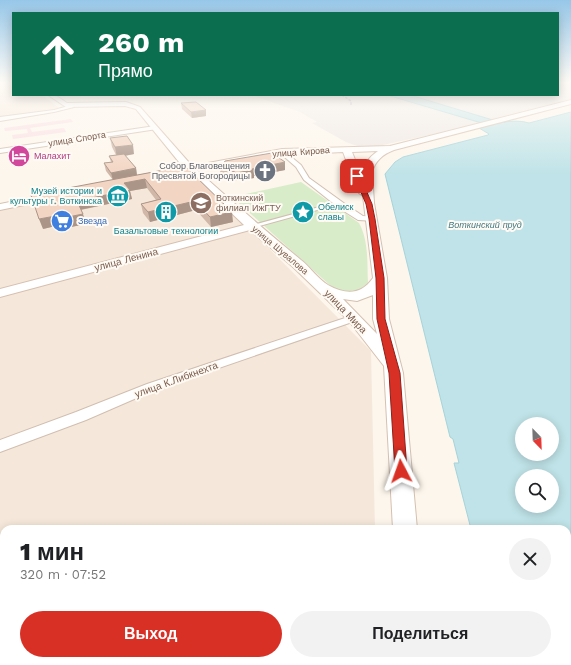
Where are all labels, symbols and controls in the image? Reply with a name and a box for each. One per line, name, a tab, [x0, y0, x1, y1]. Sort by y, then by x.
text: 260 m	[98, 26, 184, 59]
icon: ahead	[32, 28, 84, 80]
text: Прямо	[98, 60, 153, 81]
street label: улица Спорта	[48, 130, 106, 148]
hotel icon: Малахит	[6, 143, 32, 169]
street label: улица Кирова	[272, 145, 330, 159]
place label: Малахит	[34, 151, 71, 161]
church icon: Собор Благовещения Пресвятой Богородицы	[252, 158, 278, 184]
pin	[340, 159, 374, 193]
place label: Собор Благовещения Пресвятой Богородицы	[152, 161, 250, 181]
icon: arrive	[346, 165, 368, 187]
museum icon: Музей истории и культуры г. Воткинска	[105, 183, 131, 209]
place label: Музей истории и культуры г. Воткинска	[10, 186, 102, 206]
school or university icon: Воткинский филиал ИжГТУ	[188, 190, 214, 216]
place label: Воткинский филиал ИжГТУ	[216, 193, 281, 213]
building icon: Базальтовые технологии	[153, 199, 179, 225]
place icon: Обелиск славы	[290, 199, 316, 225]
place label: Обелиск славы	[318, 202, 354, 222]
supermarket icon: Звезда	[49, 208, 75, 234]
place label: Звезда	[78, 216, 107, 226]
water label: Воткинский пруд	[448, 220, 522, 230]
street label: улица Шувалова	[250, 224, 310, 276]
place label: Базальтовые технологии	[114, 226, 218, 236]
street label: улица Ленина	[93, 246, 159, 273]
street label: улица Мира	[322, 287, 369, 336]
street label: улица К.Либкнехта	[133, 359, 220, 400]
north arrow	[515, 417, 559, 461]
map controls	[515, 417, 559, 513]
position arrow	[380, 450, 422, 492]
button: search	[515, 469, 559, 513]
text: 1 мин	[20, 538, 84, 566]
button: close	[509, 538, 551, 580]
text: 320 m · 07:52	[20, 567, 106, 582]
button: Выход	[20, 611, 282, 657]
button: Поделиться	[290, 611, 551, 657]

